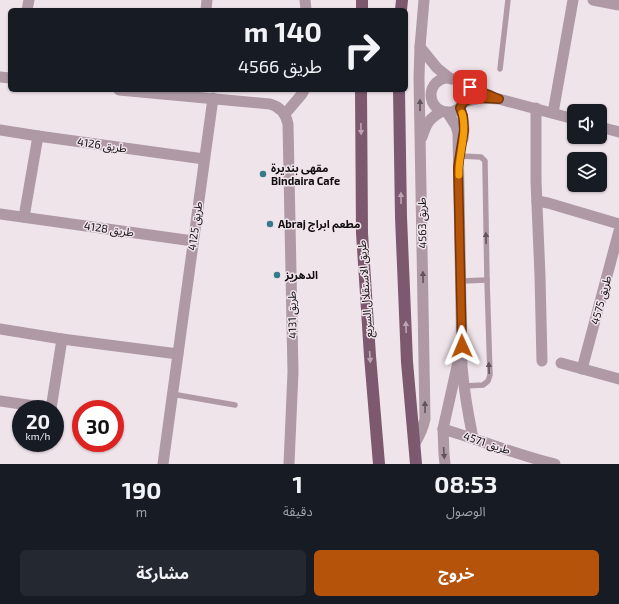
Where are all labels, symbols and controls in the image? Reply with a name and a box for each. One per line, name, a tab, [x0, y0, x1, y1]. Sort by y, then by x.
text: 140 m	[244, 14, 322, 48]
icon: right	[336, 24, 388, 76]
text: طريق 4566	[238, 55, 322, 77]
pin	[453, 70, 487, 104]
icon: arrive	[459, 76, 481, 98]
one-way arrow	[417, 98, 423, 111]
map controls	[567, 104, 607, 192]
button: sound	[567, 104, 607, 144]
one-way arrow	[358, 123, 364, 136]
street label: طريق 4126	[76, 135, 128, 155]
button: layers	[567, 152, 607, 192]
place label: مقهى بنديرة Bindaira Cafe	[271, 161, 340, 187]
marker: مقهى بنديرة Bindaira Cafe	[258, 169, 268, 179]
one-way arrow	[398, 191, 404, 204]
street label: طريق 4563	[415, 197, 430, 249]
street label: طريق 4125	[185, 201, 205, 251]
place label: Abraj مطعم ابراج	[278, 217, 360, 233]
street label: طريق 4128	[83, 219, 135, 239]
marker: Abraj مطعم ابراج	[265, 219, 275, 229]
one-way arrow	[483, 231, 489, 244]
street label: طريق الاستقلال السريع	[355, 240, 376, 338]
place label: الدهريز	[284, 268, 318, 282]
marker: الدهريز	[272, 270, 282, 280]
one-way arrow	[419, 271, 426, 283]
street label: طريق 4575	[588, 274, 614, 326]
street label: طريق 4131	[285, 291, 299, 339]
one-way arrow	[402, 321, 409, 333]
position arrow	[441, 325, 483, 367]
one-way arrow	[366, 351, 373, 363]
one-way arrow	[486, 362, 493, 374]
speed limit sign: 30	[72, 400, 124, 452]
one-way arrow	[422, 400, 428, 413]
text: 20	[26, 409, 50, 433]
street label: طريق 4571	[462, 429, 512, 457]
text: km/h	[26, 430, 50, 442]
one-way arrow	[440, 447, 447, 459]
text: 1	[293, 469, 303, 498]
text: 08:53	[434, 469, 497, 498]
text: 190	[122, 475, 161, 504]
text: دقيقة	[283, 503, 313, 519]
text: الوصول	[446, 503, 486, 519]
text: m	[136, 504, 147, 520]
button: مشاركة	[20, 550, 306, 596]
button: خروج	[314, 550, 599, 596]

